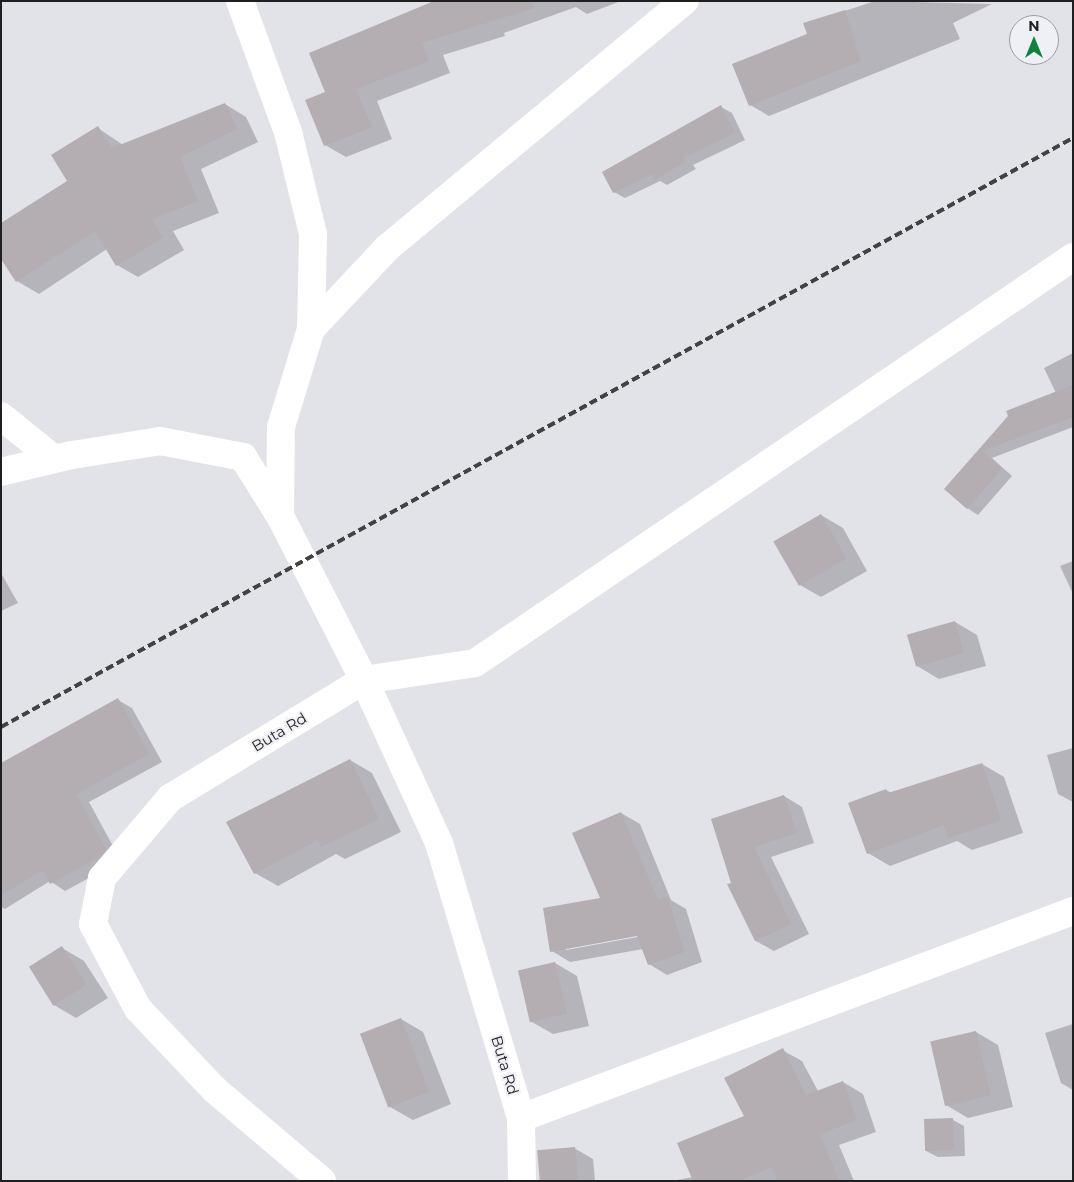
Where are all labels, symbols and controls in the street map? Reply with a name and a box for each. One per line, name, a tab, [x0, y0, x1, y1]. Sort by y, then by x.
north arrow	[1009, 15, 1059, 65]
text: N	[1028, 17, 1040, 35]
street label: Buta Rd	[248, 709, 310, 755]
street label: Buta Rd	[487, 1033, 523, 1097]

